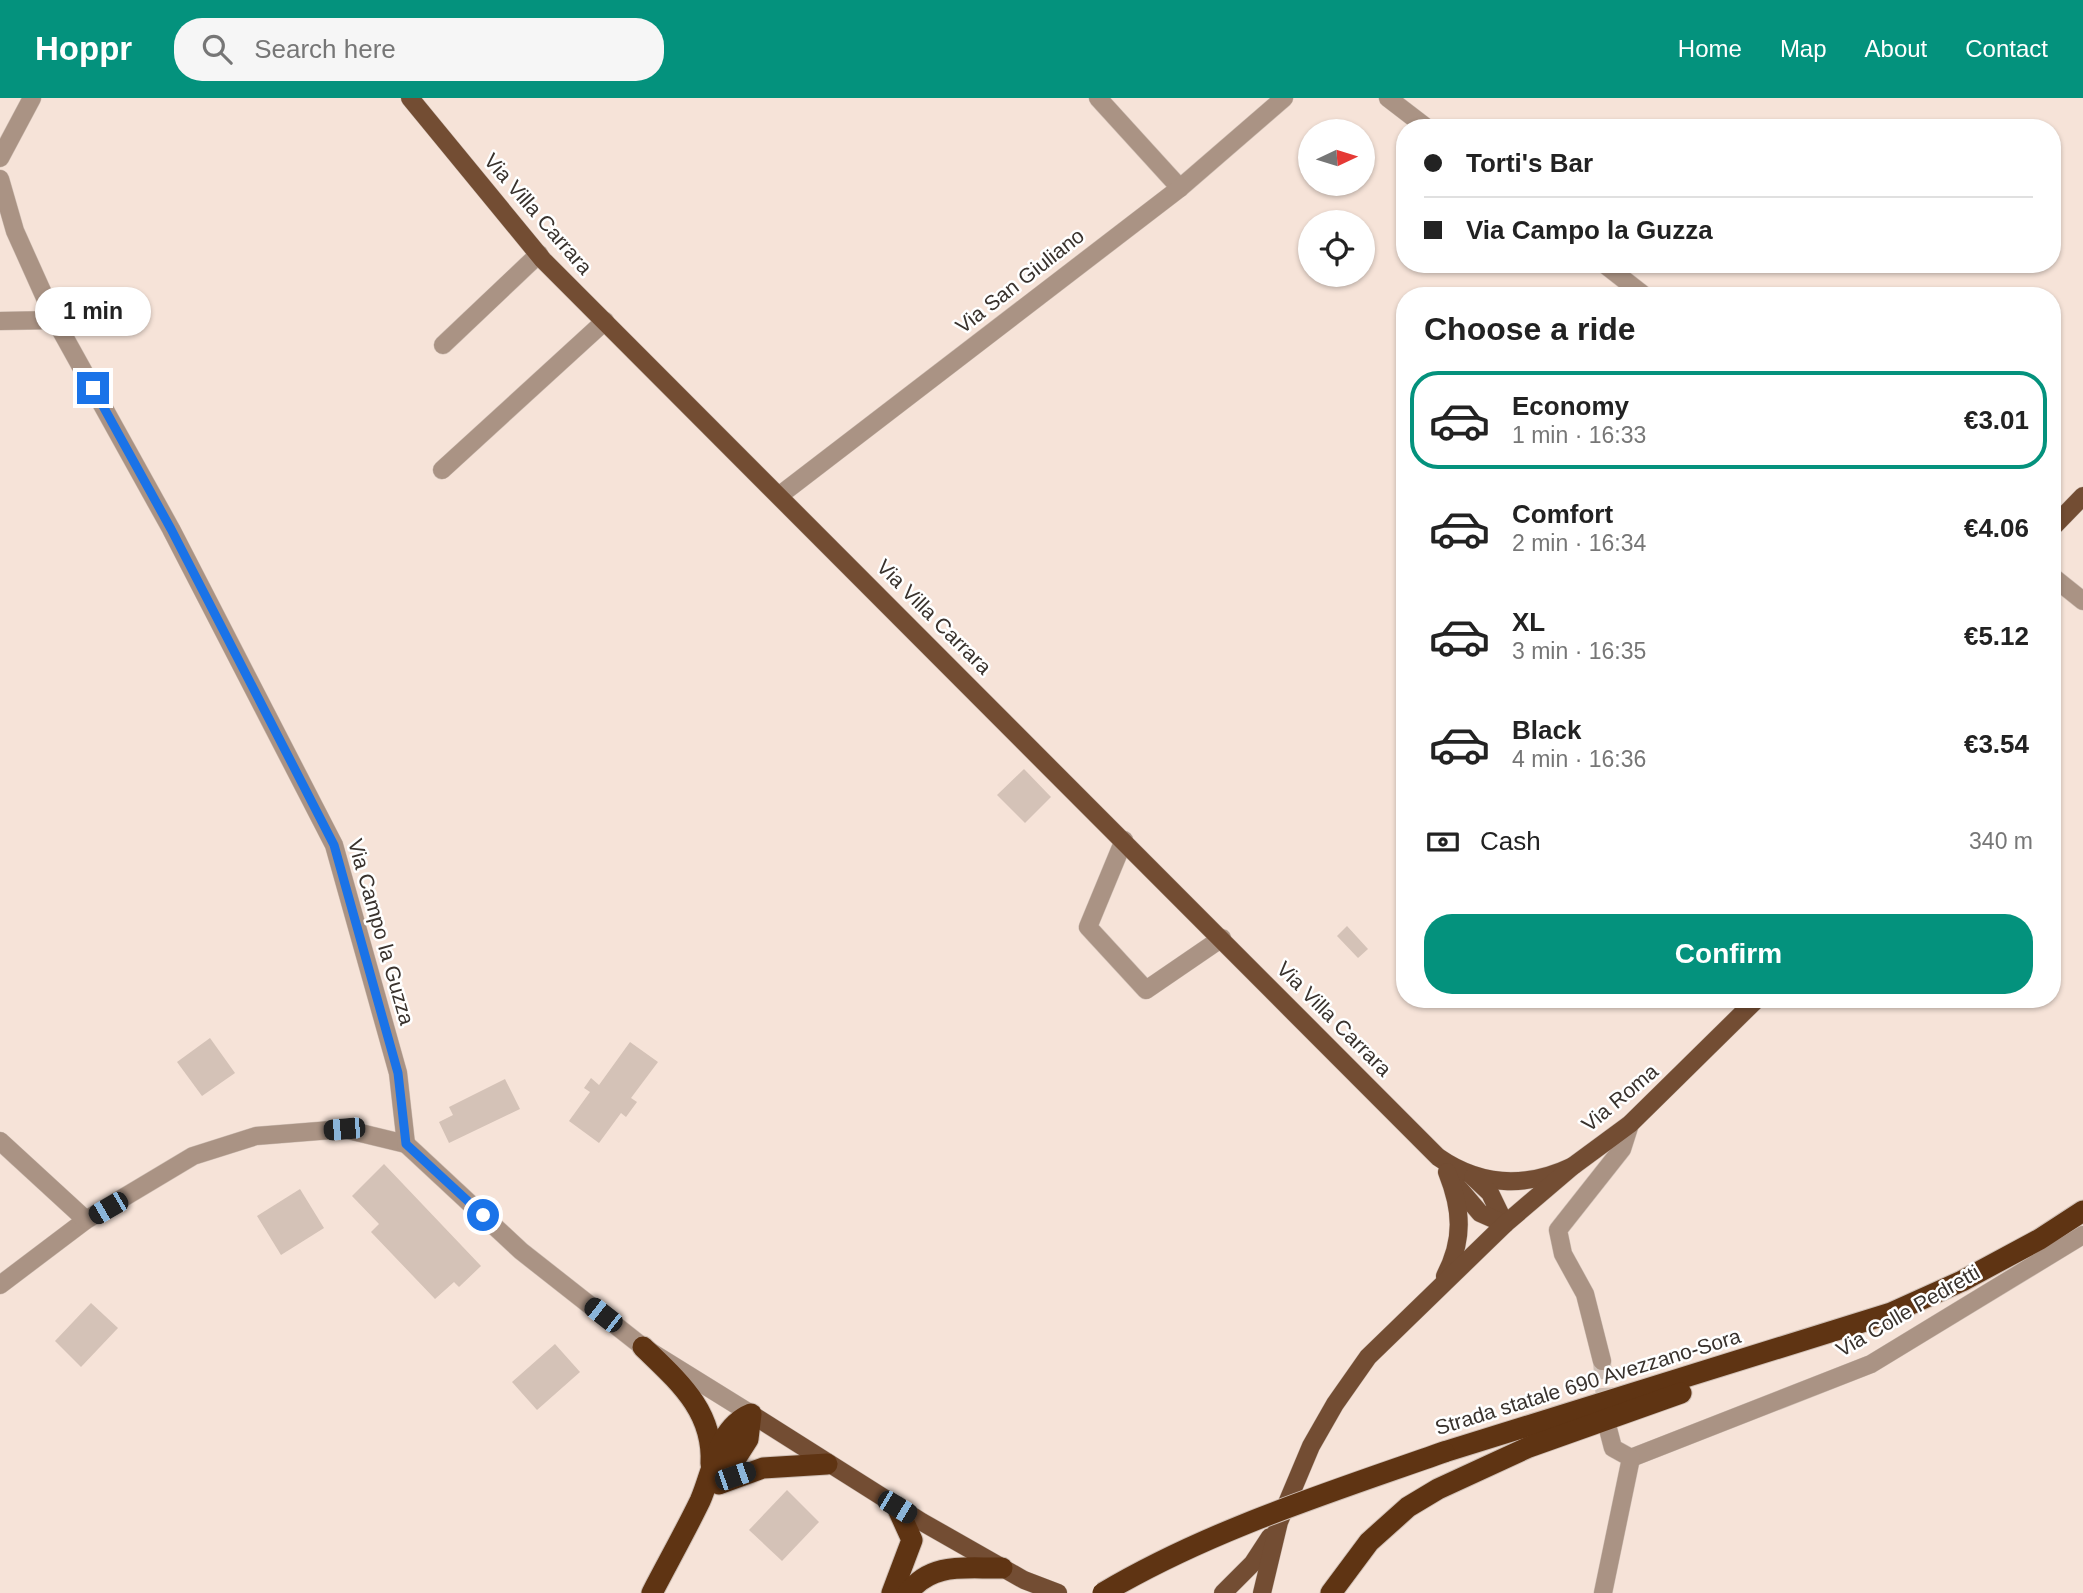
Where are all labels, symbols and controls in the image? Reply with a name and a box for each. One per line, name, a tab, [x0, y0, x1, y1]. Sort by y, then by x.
search box	[174, 18, 664, 81]
text: Hoppr	[35, 30, 132, 67]
icon: search	[198, 30, 236, 68]
text: Search here	[254, 34, 396, 64]
text: Home	[1678, 35, 1742, 62]
text: Map	[1780, 35, 1827, 62]
text: About	[1865, 35, 1927, 62]
text: Contact	[1965, 35, 2048, 62]
north arrow	[1298, 119, 1376, 196]
map controls	[1298, 119, 1375, 287]
text: Torti's Bar	[1466, 148, 1593, 178]
street label: Via Villa Carrara	[480, 149, 597, 279]
button: locate	[1298, 210, 1375, 287]
text: Via Campo la Guzza	[1466, 215, 1713, 245]
street label: Via San Giuliano	[951, 224, 1088, 338]
callout: 1 min	[35, 286, 151, 336]
text: 1 min	[63, 298, 123, 324]
text: Choose a ride	[1424, 311, 1636, 347]
route end	[77, 372, 109, 404]
icon: car	[1428, 389, 1491, 452]
text: Economy	[1512, 391, 1629, 421]
text: €3.01	[1964, 405, 2029, 435]
text: 1 min · 16:33	[1512, 422, 1646, 448]
icon: car	[1428, 497, 1491, 560]
text: Comfort	[1512, 499, 1613, 529]
text: €4.06	[1964, 513, 2029, 543]
text: 2 min · 16:34	[1512, 530, 1646, 556]
street label: Via Villa Carrara	[872, 555, 996, 679]
icon: car	[1428, 605, 1491, 668]
text: XL	[1512, 607, 1545, 637]
text: €5.12	[1964, 621, 2029, 651]
text: 3 min · 16:35	[1512, 638, 1646, 664]
icon: car	[1428, 713, 1491, 776]
text: Black	[1512, 715, 1581, 745]
text: €3.54	[1964, 729, 2029, 759]
text: 4 min · 16:36	[1512, 746, 1646, 772]
icon: cash	[1424, 823, 1462, 861]
text: Cash	[1480, 826, 1541, 856]
text: 340 m	[1969, 828, 2033, 854]
street label: Via Campo la Guzza	[344, 836, 419, 1028]
button: Confirm	[1424, 914, 2033, 994]
street label: Via Villa Carrara	[1272, 957, 1396, 1081]
street label: Via Roma	[1577, 1059, 1662, 1136]
car	[323, 1117, 366, 1141]
car	[85, 1188, 132, 1228]
route start	[467, 1199, 499, 1231]
street label: Via Colle Pedretti	[1832, 1260, 1984, 1361]
car	[580, 1294, 627, 1336]
street label: Strada statale 690 Avezzano-Sora	[1432, 1324, 1744, 1439]
car	[712, 1459, 759, 1493]
car	[874, 1487, 921, 1527]

